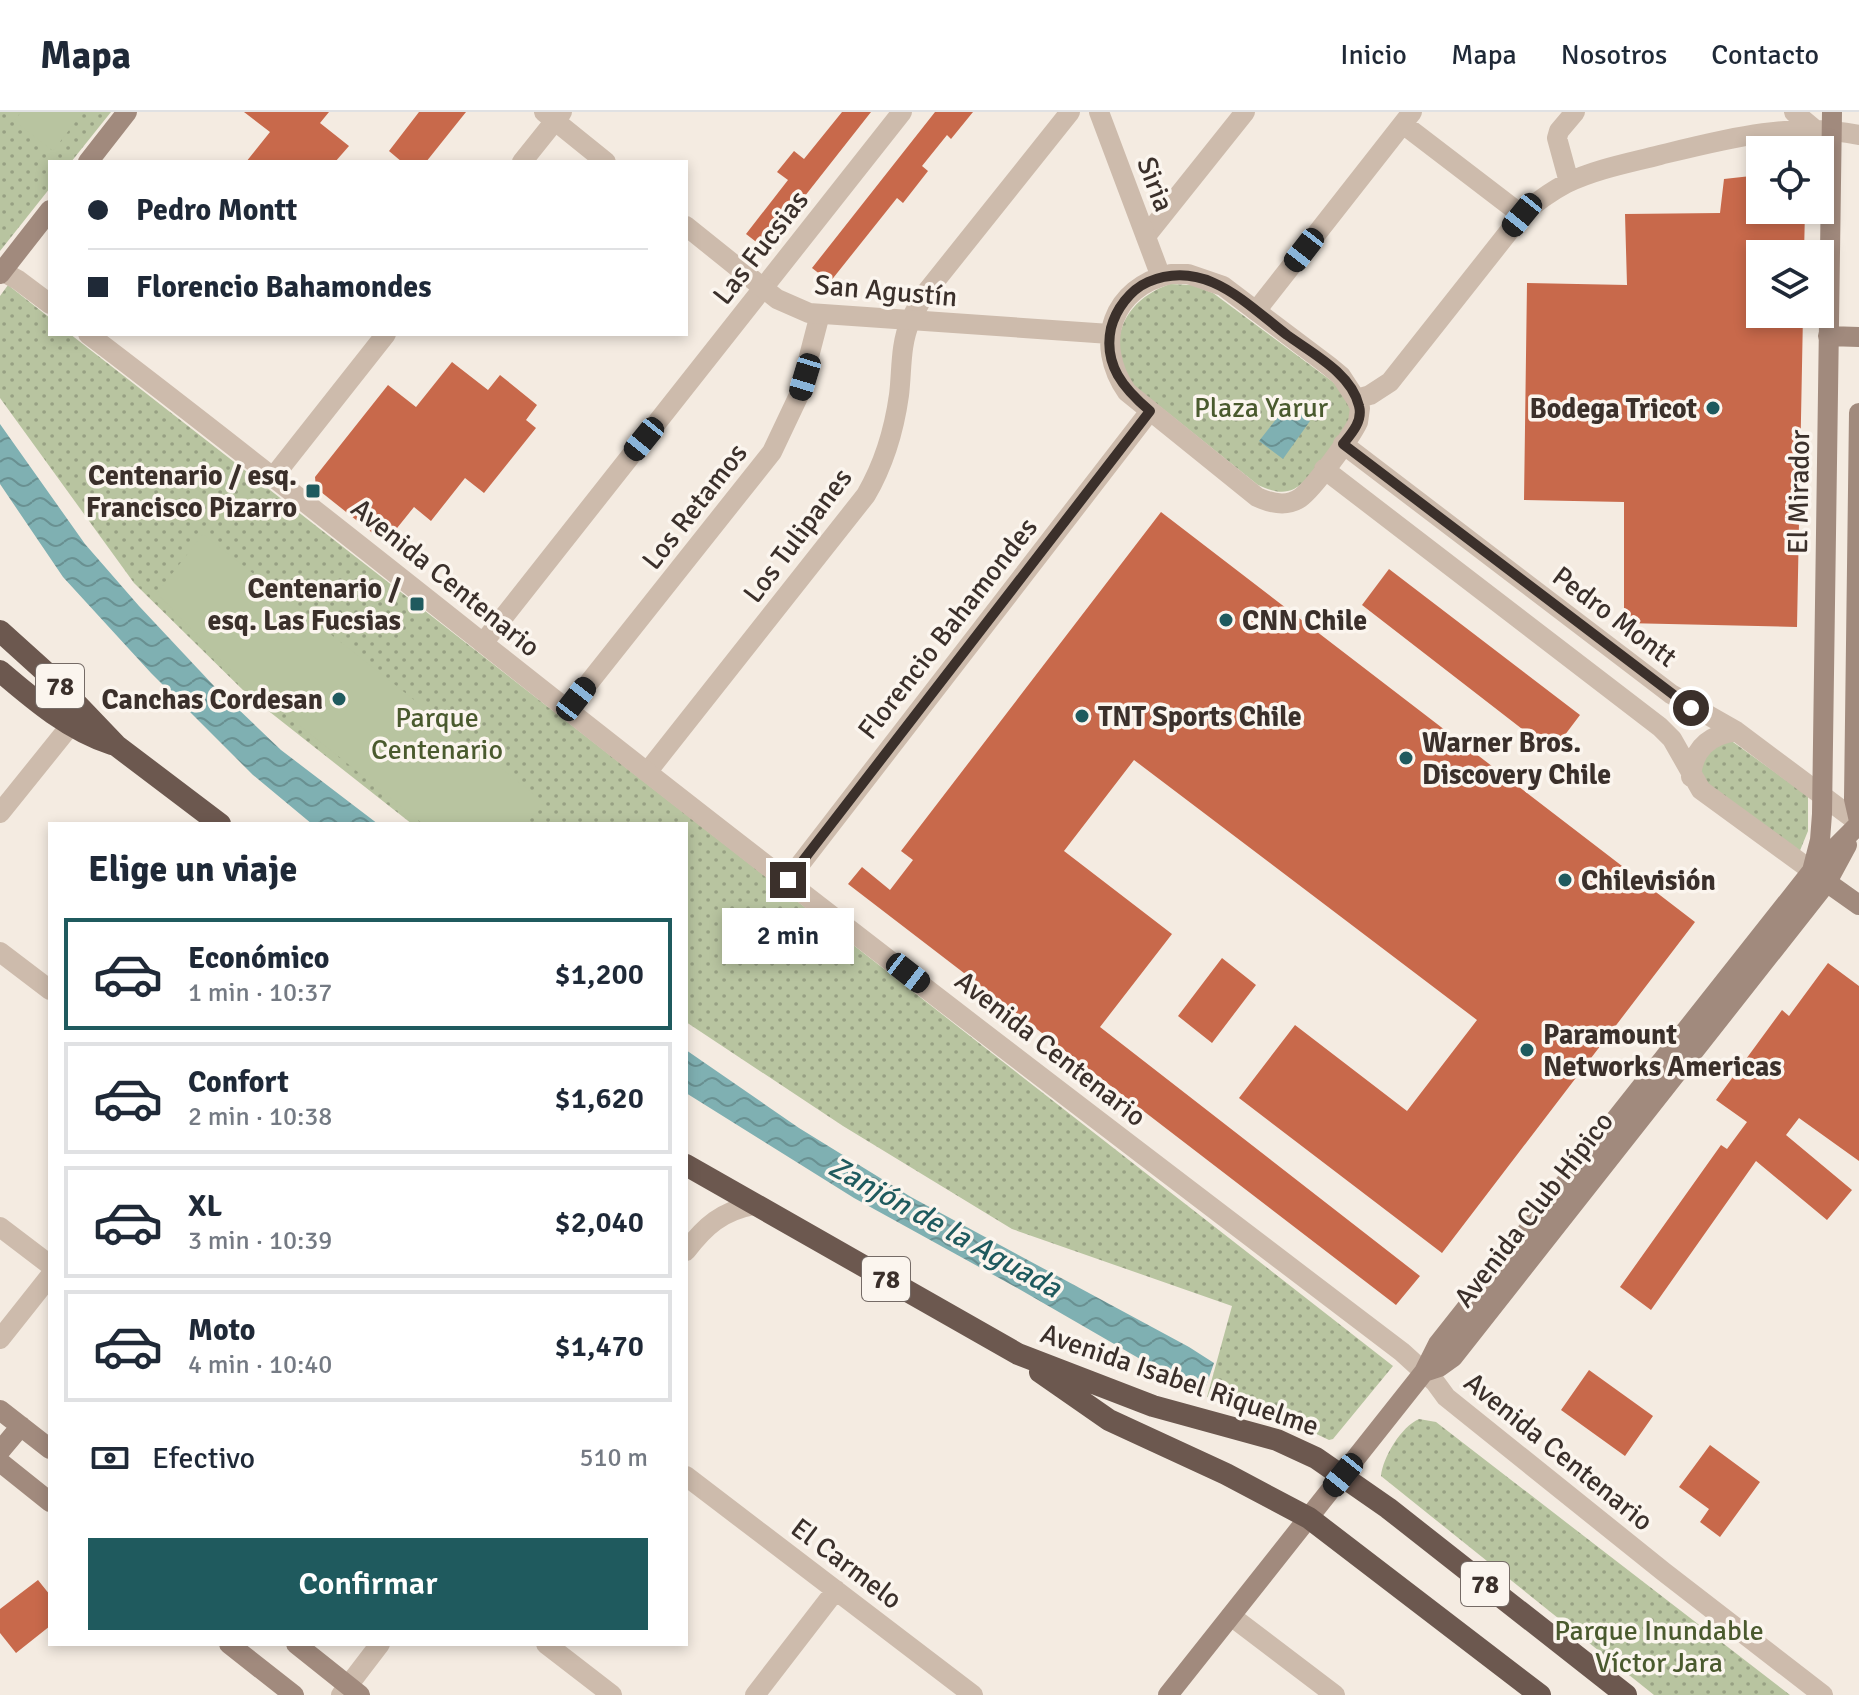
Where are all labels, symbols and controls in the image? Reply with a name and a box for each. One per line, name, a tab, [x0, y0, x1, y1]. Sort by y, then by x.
text: Mapa	[40, 32, 131, 79]
text: Inicio	[1340, 38, 1407, 72]
text: Mapa	[1451, 38, 1517, 72]
text: Nosotros	[1561, 38, 1667, 72]
text: Contacto	[1711, 38, 1819, 72]
map controls	[1746, 136, 1834, 328]
button: locate	[1746, 136, 1834, 224]
street label: Siria	[1129, 152, 1181, 216]
street label: Las Fucsias	[706, 184, 816, 312]
car	[1498, 189, 1546, 241]
text: Pedro Montt	[136, 192, 297, 229]
car	[1280, 224, 1328, 276]
button: layers	[1746, 240, 1834, 328]
street label: San Agustín	[813, 268, 959, 314]
text: Florencio Bahamondes	[136, 269, 432, 306]
car	[787, 351, 823, 403]
park label: Plaza Yarur	[1194, 391, 1329, 425]
place label: Bodega Tricot	[1530, 392, 1698, 426]
marker: Bodega Tricot	[1704, 399, 1722, 417]
car	[620, 413, 668, 465]
street label: El Mirador	[1781, 429, 1817, 554]
street label: Los Retamos	[635, 437, 754, 576]
place label: Centenario / esq. Francisco Pizarro	[86, 459, 297, 525]
street label: Los Tulipanes	[736, 462, 859, 610]
marker: Centenario / esq. Francisco Pizarro	[304, 482, 322, 500]
street label: Avenida Centenario	[344, 491, 547, 664]
street label: Florencio Bahamondes	[851, 511, 1045, 746]
street label: Pedro Montt	[1546, 559, 1683, 675]
place label: Centenario / esq. Las Fucsias	[208, 572, 401, 638]
marker: Centenario / esq. Las Fucsias	[408, 595, 426, 613]
place label: CNN Chile	[1242, 604, 1367, 638]
marker: CNN Chile	[1217, 611, 1235, 629]
road number: 78	[36, 664, 84, 708]
car	[552, 673, 600, 725]
place label: Canchas Cordesan	[102, 683, 323, 717]
marker: Canchas Cordesan	[330, 690, 348, 708]
route start	[1673, 690, 1709, 726]
place label: TNT Sports Chile	[1098, 700, 1302, 734]
park label: Parque Centenario	[371, 701, 503, 767]
marker: TNT Sports Chile	[1073, 707, 1091, 725]
place label: Warner Bros. Discovery Chile	[1422, 726, 1611, 792]
marker: Warner Bros. Discovery Chile	[1397, 749, 1415, 767]
text: Elige un viaje	[88, 847, 297, 892]
route end	[770, 862, 806, 898]
place label: Chilevisión	[1581, 864, 1716, 898]
marker: Chilevisión	[1556, 871, 1574, 889]
callout: 2 min	[722, 908, 854, 964]
text: 2 min	[757, 920, 819, 952]
icon: car	[92, 938, 164, 1010]
text: Económico	[188, 940, 330, 977]
car	[882, 949, 934, 997]
text: $1,200	[555, 956, 644, 993]
street label: Avenida Centenario	[948, 964, 1153, 1134]
text: 1 min · 10:37	[188, 977, 332, 1009]
place label: Paramount Networks Americas	[1543, 1018, 1782, 1084]
marker: Paramount Networks Americas	[1518, 1041, 1536, 1059]
icon: car	[92, 1062, 164, 1134]
text: Confort	[188, 1064, 289, 1101]
text: $1,620	[555, 1080, 644, 1117]
text: 2 min · 10:38	[188, 1101, 332, 1133]
street label: Avenida Club Hípico	[1447, 1105, 1621, 1314]
water label: Zanjón de la Aguada	[822, 1148, 1068, 1307]
icon: car	[92, 1186, 164, 1258]
text: XL	[188, 1188, 222, 1225]
text: $2,040	[555, 1204, 644, 1241]
text: 3 min · 10:39	[188, 1225, 332, 1257]
road number: 78	[862, 1257, 910, 1301]
icon: car	[92, 1310, 164, 1382]
text: Moto	[188, 1312, 255, 1349]
street label: Avenida Isabel Riquelme	[1036, 1316, 1323, 1444]
text: $1,470	[555, 1328, 644, 1365]
text: 4 min · 10:40	[188, 1349, 332, 1381]
street label: Avenida Centenario	[1457, 1365, 1660, 1538]
icon: cash	[88, 1436, 132, 1480]
text: Efectivo	[152, 1440, 255, 1477]
text: 510 m	[579, 1442, 648, 1474]
car	[1319, 1449, 1367, 1501]
street label: El Carmelo	[784, 1511, 909, 1617]
button: Confirmar	[88, 1538, 648, 1630]
road number: 78	[1461, 1562, 1509, 1606]
park label: Parque Inundable Víctor Jara	[1554, 1614, 1764, 1680]

